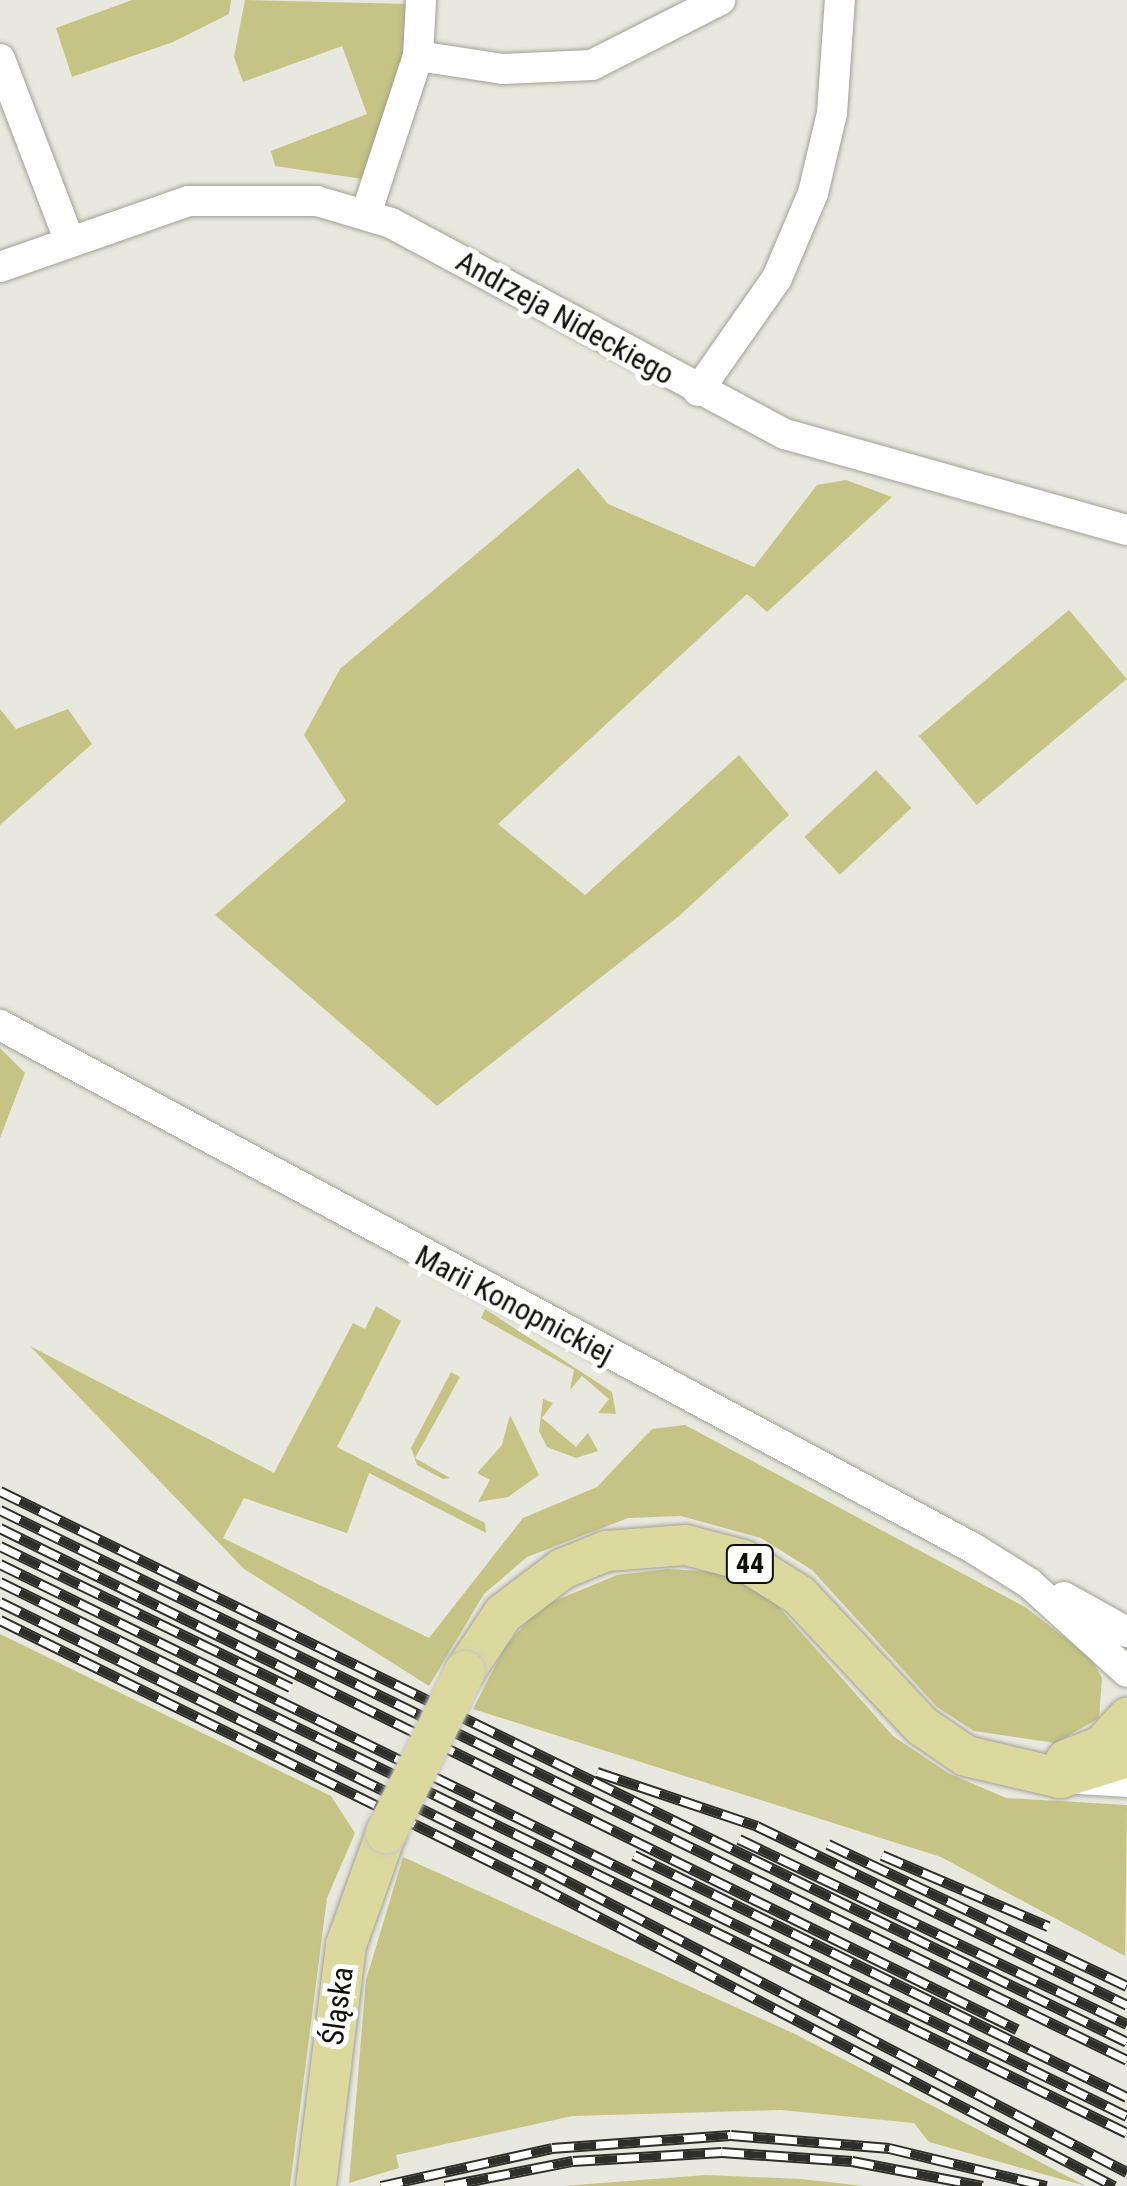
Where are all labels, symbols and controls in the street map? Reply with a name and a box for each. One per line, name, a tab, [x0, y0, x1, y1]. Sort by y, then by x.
street label: Andrzeja Nideckiego	[450, 243, 680, 393]
street label: Marii Konopnickiej	[409, 1238, 619, 1372]
road number: 44	[725, 1541, 775, 1587]
street label: Śląska	[315, 1965, 361, 2047]

